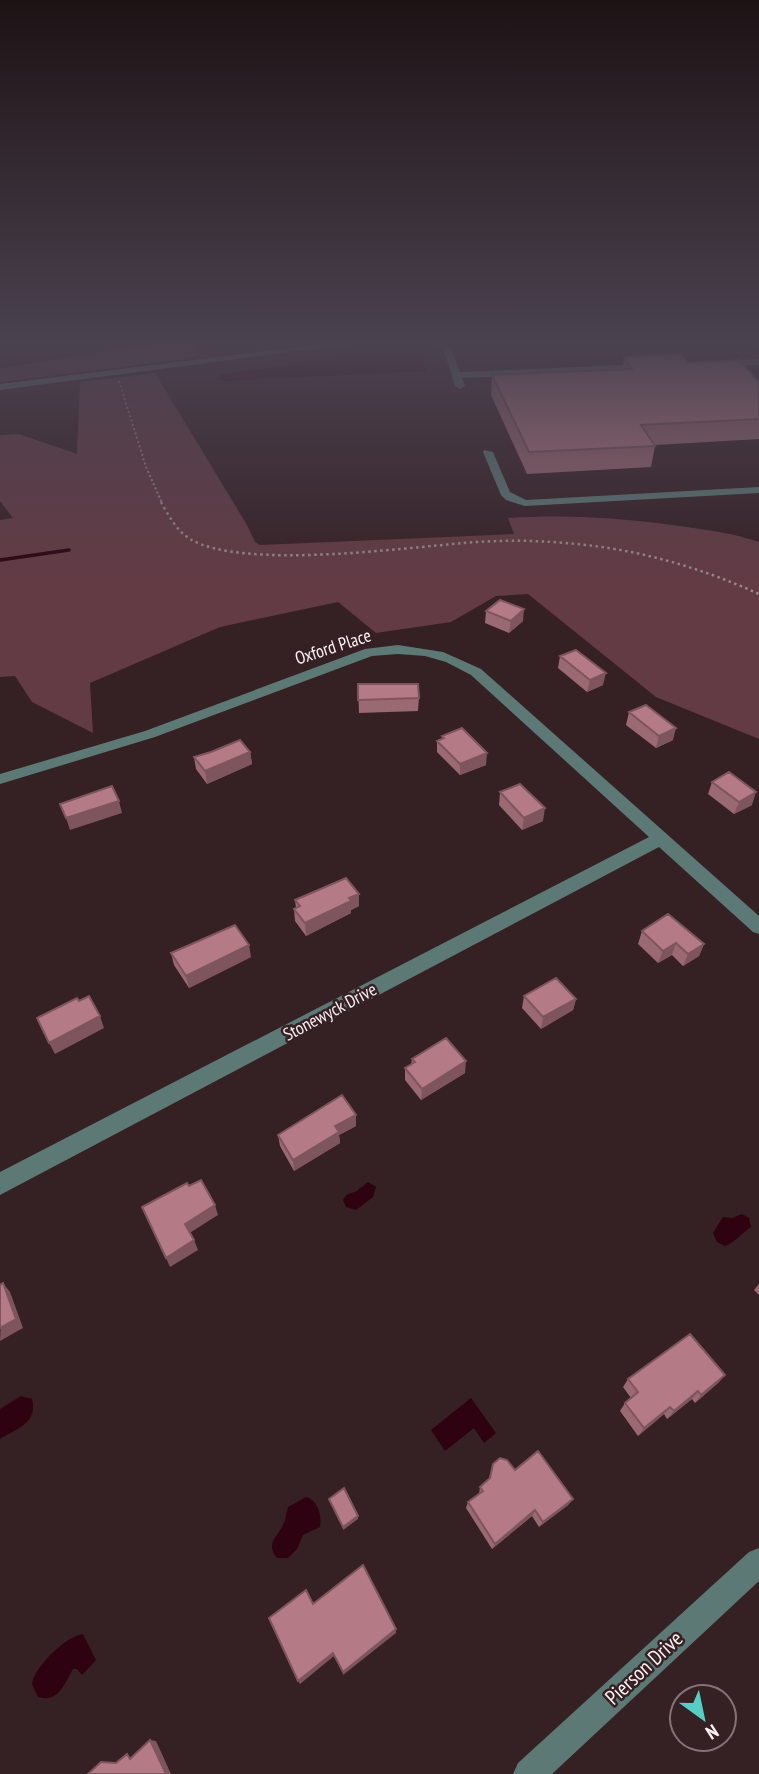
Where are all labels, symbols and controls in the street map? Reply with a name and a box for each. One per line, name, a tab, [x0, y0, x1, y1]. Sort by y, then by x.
street label: Oxford Place	[292, 623, 374, 670]
street label: Stonewyck Drive	[279, 977, 380, 1046]
street label: Pierson Drive	[599, 1625, 688, 1710]
north arrow	[668, 1683, 738, 1753]
text: N	[701, 1719, 723, 1745]

